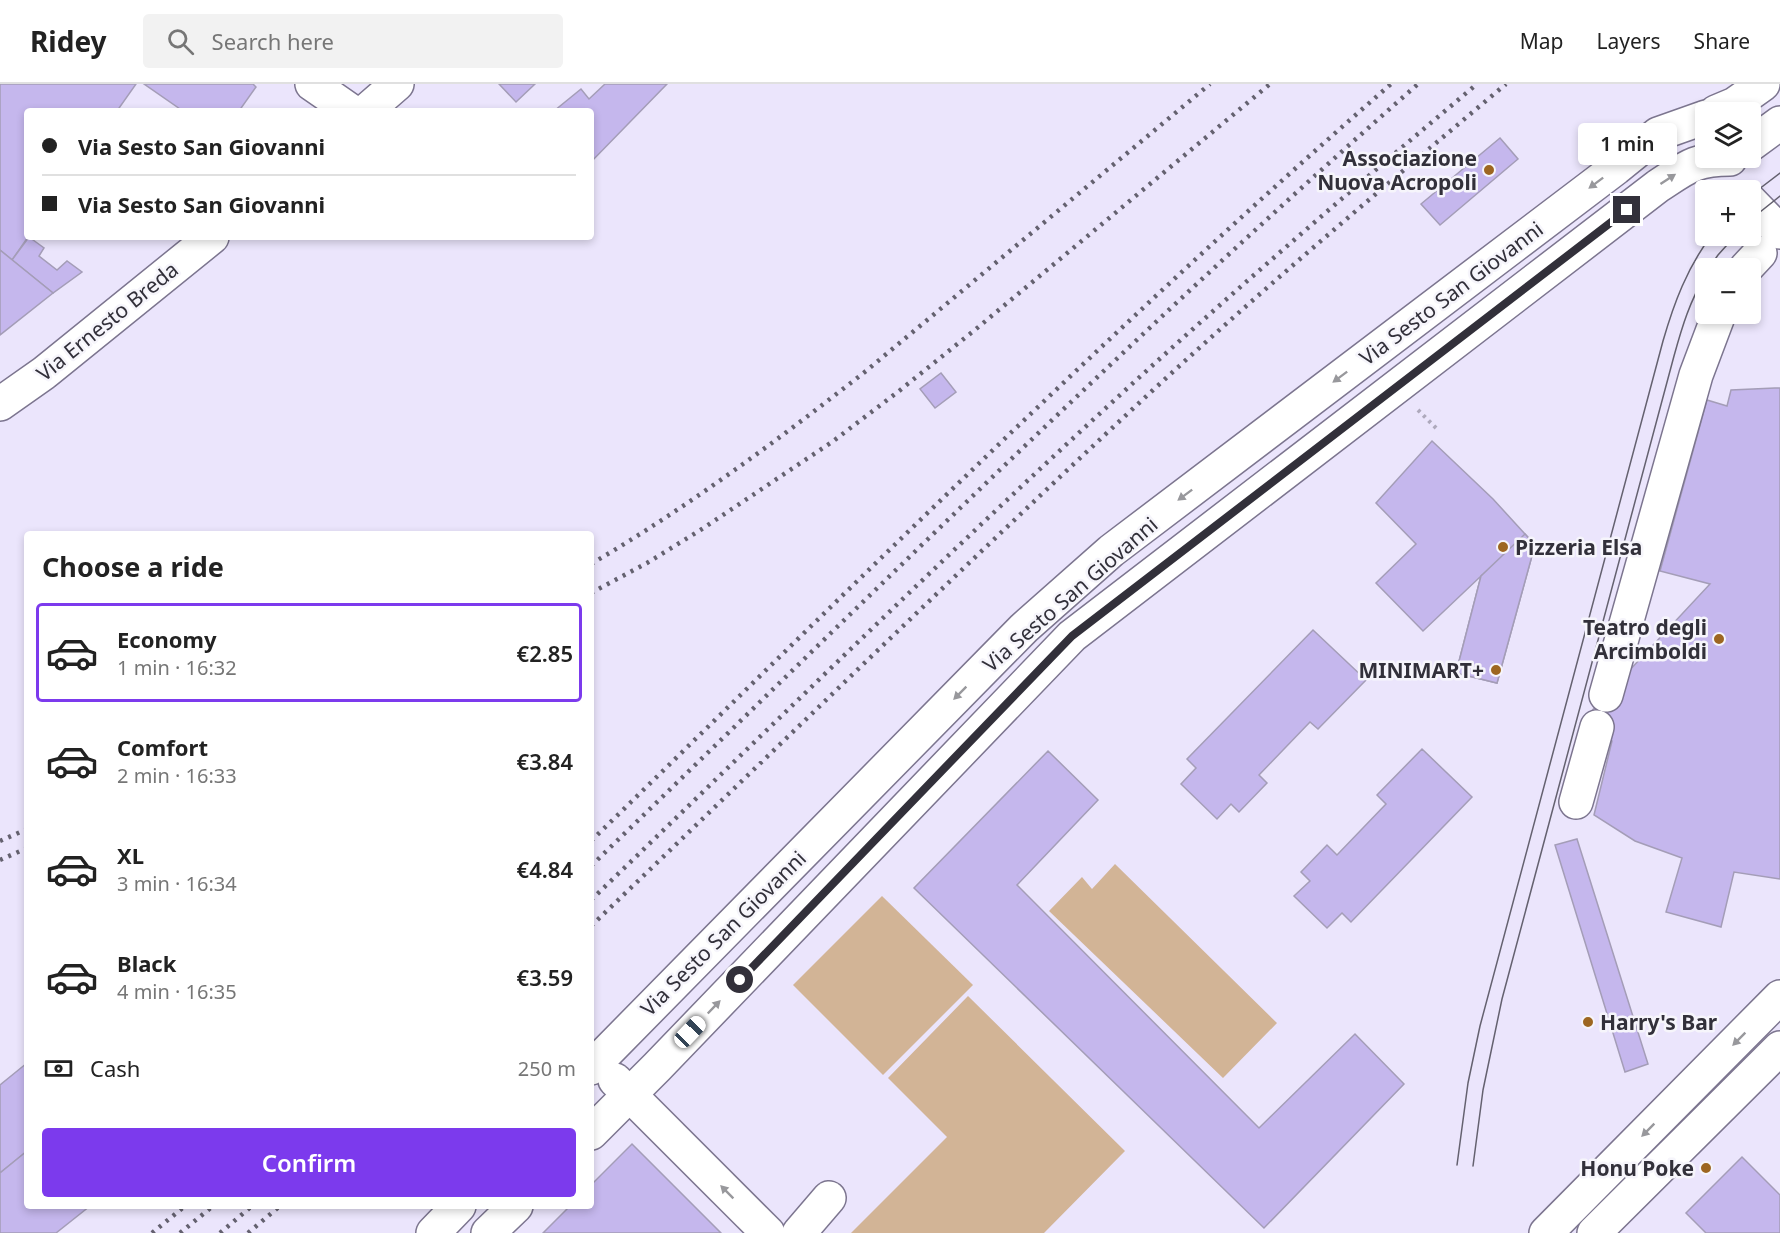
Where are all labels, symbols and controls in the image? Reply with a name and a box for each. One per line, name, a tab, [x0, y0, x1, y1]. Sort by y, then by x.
search box	[143, 14, 563, 68]
text: Ridey	[30, 22, 107, 60]
icon: search	[164, 25, 197, 58]
text: Search here	[212, 26, 334, 56]
text: Map	[1520, 27, 1564, 55]
text: Layers	[1597, 27, 1661, 55]
text: Share	[1694, 27, 1750, 55]
map controls	[1695, 102, 1761, 324]
button: layers	[1695, 102, 1761, 168]
callout: 1 min	[1578, 123, 1676, 165]
text: 1 min	[1600, 130, 1655, 157]
text: Via Sesto San Giovanni	[78, 131, 325, 161]
place label: Associazione Nuova Acropoli	[1317, 144, 1477, 196]
marker: Associazione Nuova Acropoli	[1482, 163, 1496, 177]
one-way arrow	[1659, 174, 1676, 185]
one-way arrow	[1588, 177, 1603, 189]
button: +	[1695, 180, 1761, 246]
text: Via Sesto San Giovanni	[78, 189, 325, 219]
route end	[1613, 196, 1640, 223]
street label: Via Sesto San Giovanni	[1354, 215, 1548, 371]
street label: Via Ernesto Breda	[30, 255, 184, 387]
button: −	[1695, 258, 1761, 324]
one-way arrow	[1332, 371, 1348, 384]
one-way arrow	[1177, 489, 1192, 501]
street label: Via Sesto San Giovanni	[977, 510, 1163, 678]
place label: Pizzeria Elsa	[1515, 533, 1642, 561]
marker: Pizzeria Elsa	[1496, 540, 1510, 554]
text: Choose a ride	[42, 548, 224, 585]
place label: Teatro degli Arcimboldi	[1583, 613, 1707, 665]
text: Economy	[117, 624, 216, 654]
icon: car	[45, 626, 99, 680]
marker: Teatro degli Arcimboldi	[1712, 632, 1726, 646]
text: €2.85	[517, 638, 573, 668]
text: 1 min · 16:32	[117, 654, 237, 681]
place label: MINIMART+	[1359, 656, 1484, 684]
marker: MINIMART+	[1489, 663, 1503, 677]
one-way arrow	[953, 686, 967, 700]
text: Comfort	[117, 732, 208, 762]
icon: car	[45, 734, 99, 788]
text: €3.84	[517, 746, 573, 776]
text: 2 min · 16:33	[117, 762, 237, 789]
text: XL	[117, 840, 144, 870]
icon: car	[45, 842, 99, 896]
street label: Via Sesto San Giovanni	[634, 844, 812, 1022]
text: €4.84	[517, 854, 573, 884]
text: 3 min · 16:34	[117, 870, 237, 897]
text: Black	[117, 948, 176, 978]
icon: car	[45, 950, 99, 1004]
text: €3.59	[517, 962, 573, 992]
route start	[726, 966, 753, 993]
text: 4 min · 16:35	[117, 978, 237, 1005]
one-way arrow	[707, 1001, 721, 1015]
place label: Harry's Bar	[1600, 1008, 1718, 1036]
car	[671, 1013, 709, 1051]
marker: Harry's Bar	[1581, 1015, 1595, 1029]
one-way arrow	[1732, 1031, 1746, 1045]
icon: cash	[42, 1052, 75, 1085]
text: Cash	[90, 1053, 140, 1083]
text: 250 m	[518, 1055, 576, 1082]
one-way arrow	[1642, 1122, 1656, 1136]
button: Confirm	[42, 1128, 576, 1197]
place label: Honu Poke	[1580, 1154, 1694, 1182]
marker: Honu Poke	[1699, 1161, 1713, 1175]
one-way arrow	[720, 1185, 734, 1199]

